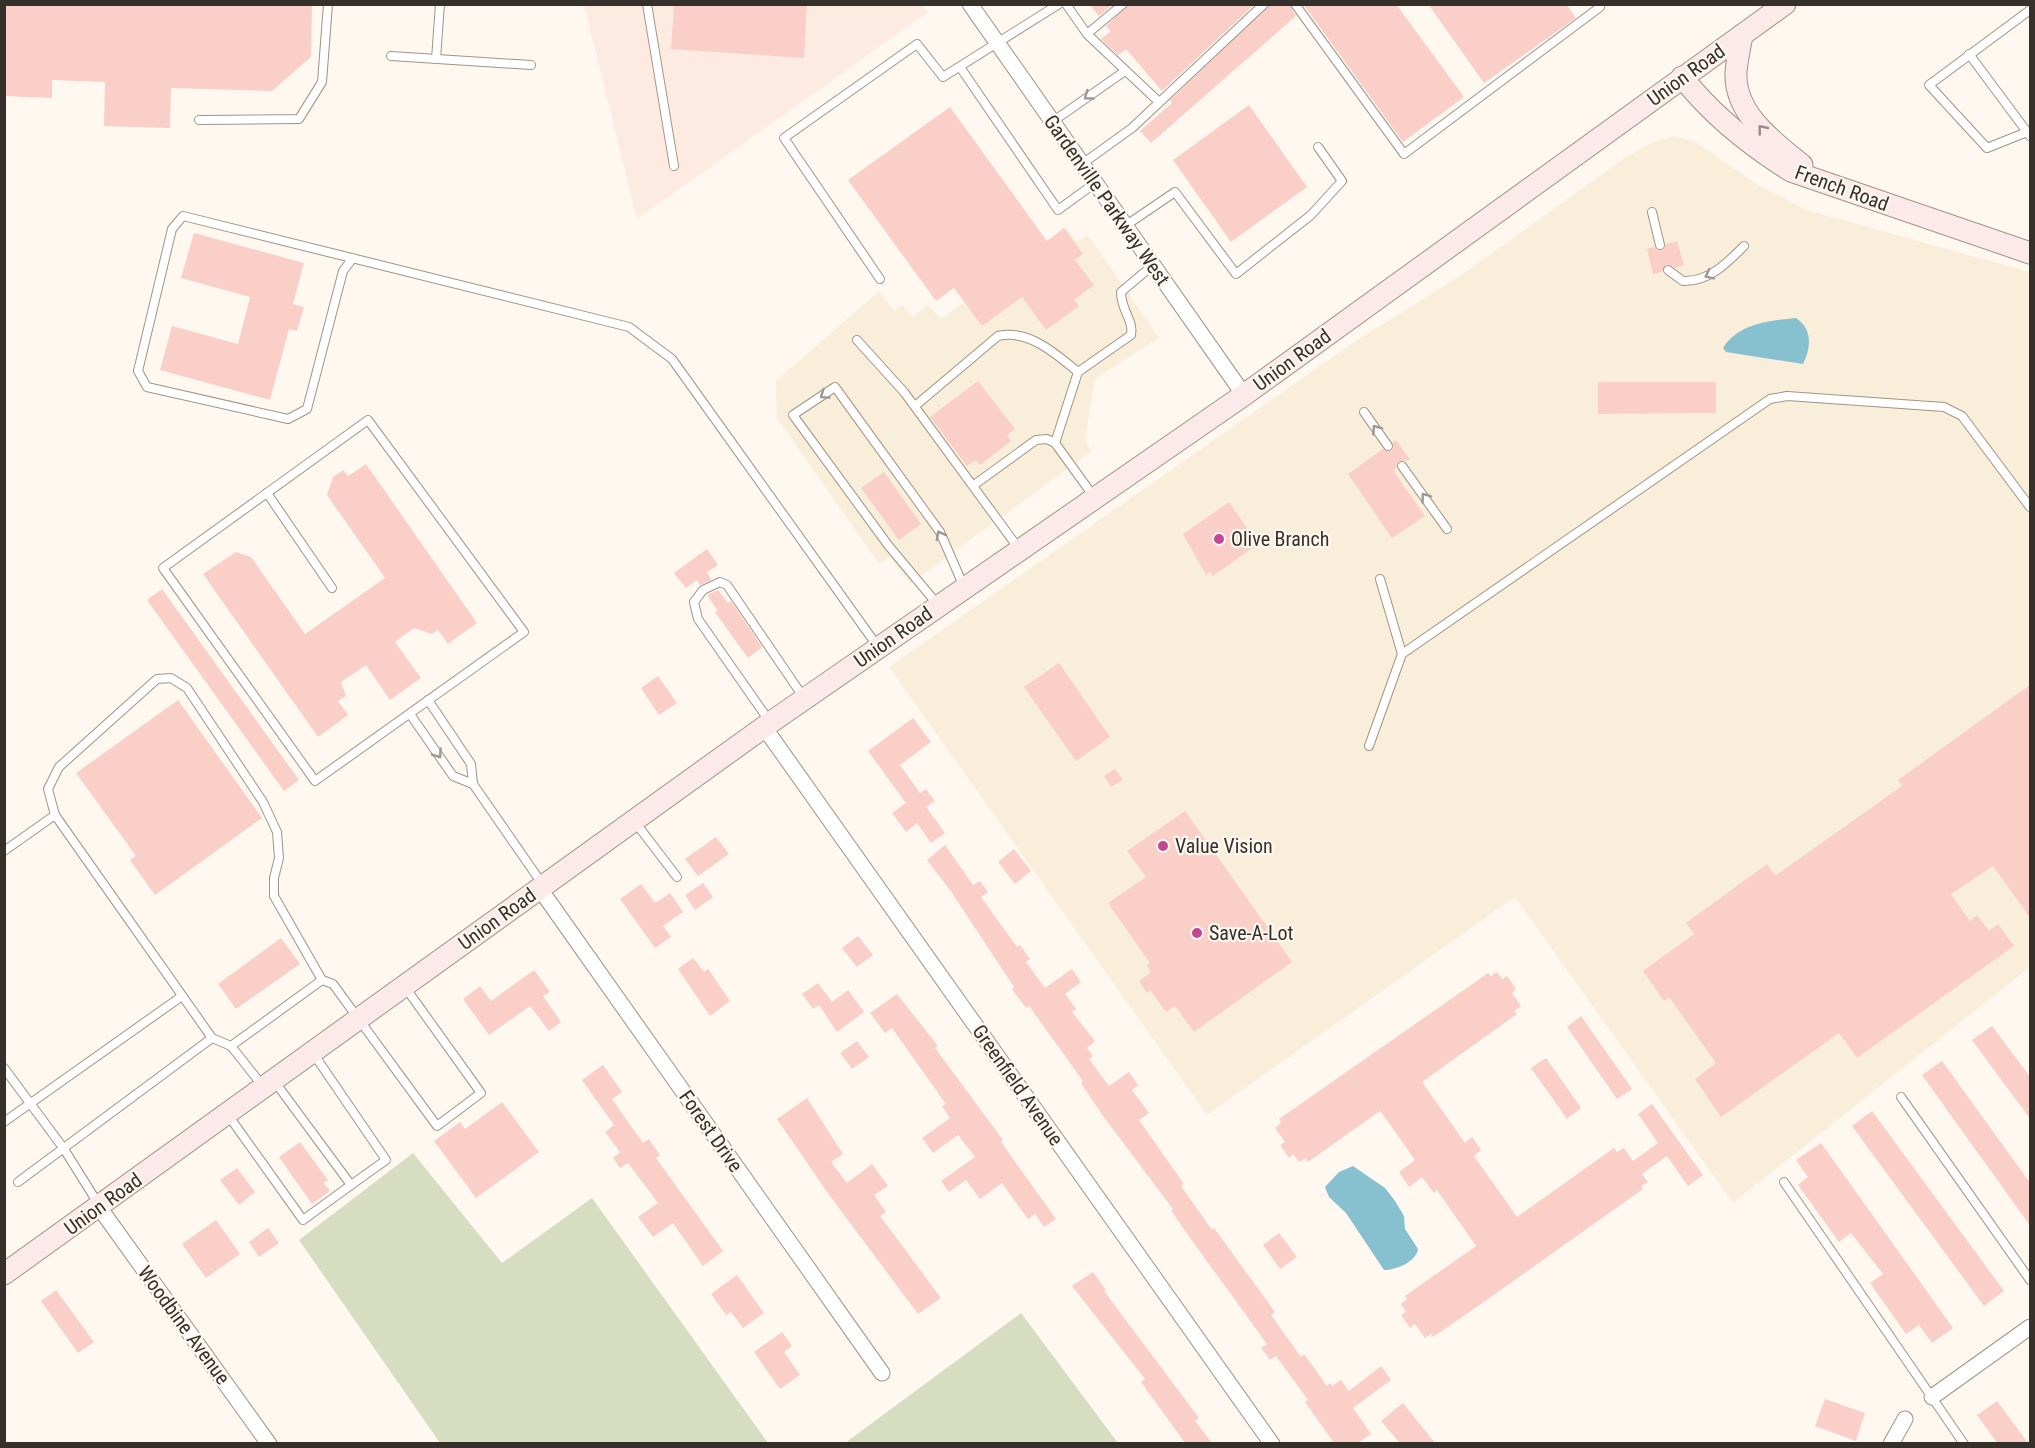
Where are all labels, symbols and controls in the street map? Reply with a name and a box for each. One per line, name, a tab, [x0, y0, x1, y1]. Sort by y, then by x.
street label: Union Road	[1643, 39, 1729, 111]
one-way arrow	[1083, 89, 1094, 100]
street label: Gardenville Parkway West	[1039, 110, 1175, 290]
one-way arrow	[1758, 125, 1769, 136]
street label: French Road	[1792, 160, 1892, 216]
one-way arrow	[1704, 267, 1715, 279]
street label: Union Road	[1249, 324, 1335, 396]
one-way arrow	[820, 388, 831, 399]
one-way arrow	[1372, 425, 1383, 436]
one-way arrow	[1421, 493, 1432, 504]
place label: Olive Branch	[1231, 527, 1329, 551]
one-way arrow	[936, 531, 947, 542]
marker: Olive Branch	[1212, 532, 1226, 546]
street label: Union Road	[849, 601, 937, 673]
one-way arrow	[431, 747, 442, 758]
place label: Value Vision	[1175, 834, 1273, 858]
marker: Value Vision	[1156, 839, 1170, 853]
street label: Union Road	[454, 883, 540, 955]
place label: Save-A-Lot	[1209, 921, 1294, 945]
marker: Save-A-Lot	[1190, 926, 1204, 940]
street label: Greenfield Avenue	[967, 1020, 1069, 1150]
street label: Forest Drive	[674, 1086, 748, 1176]
street label: Union Road	[60, 1168, 146, 1240]
street label: Woodbine Avenue	[133, 1261, 235, 1389]

